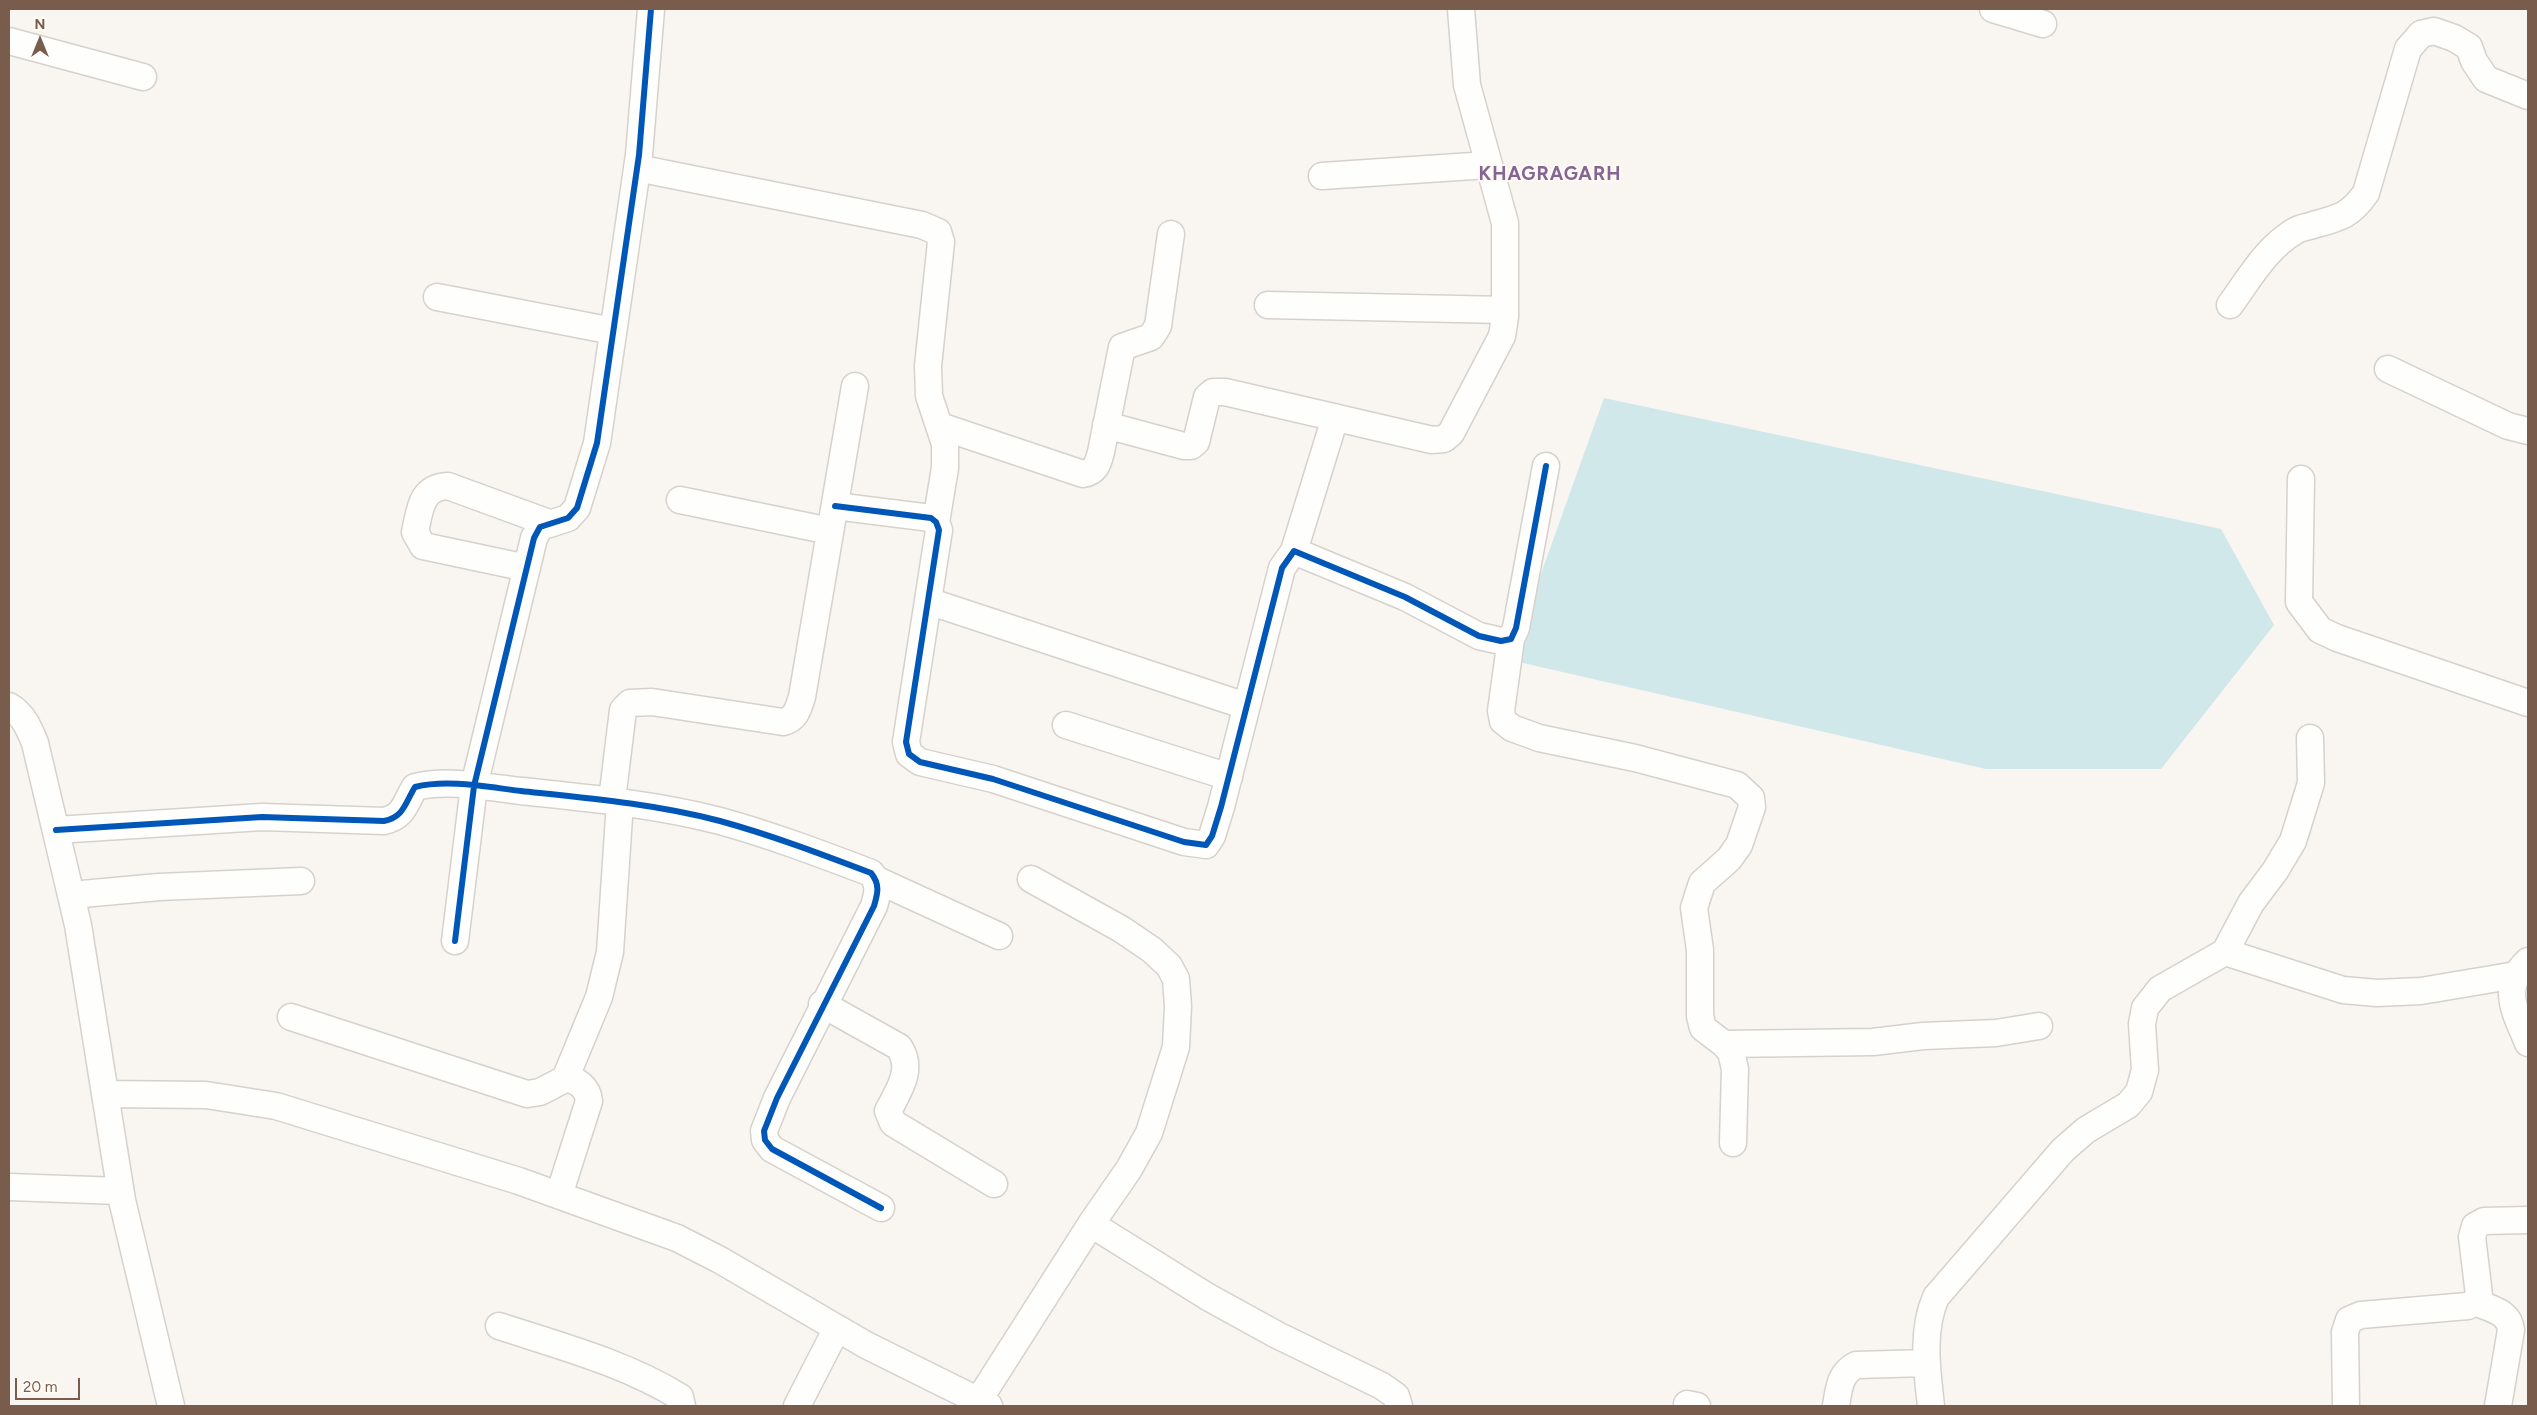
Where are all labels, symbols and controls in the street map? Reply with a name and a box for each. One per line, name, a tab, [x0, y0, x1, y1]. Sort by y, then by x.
north arrow	[15, 15, 65, 65]
text: N	[35, 16, 45, 33]
district label: KHAGRAGARH	[1477, 163, 1623, 185]
scale bar	[18, 1368, 82, 1400]
text: 20 m	[23, 1378, 57, 1396]

